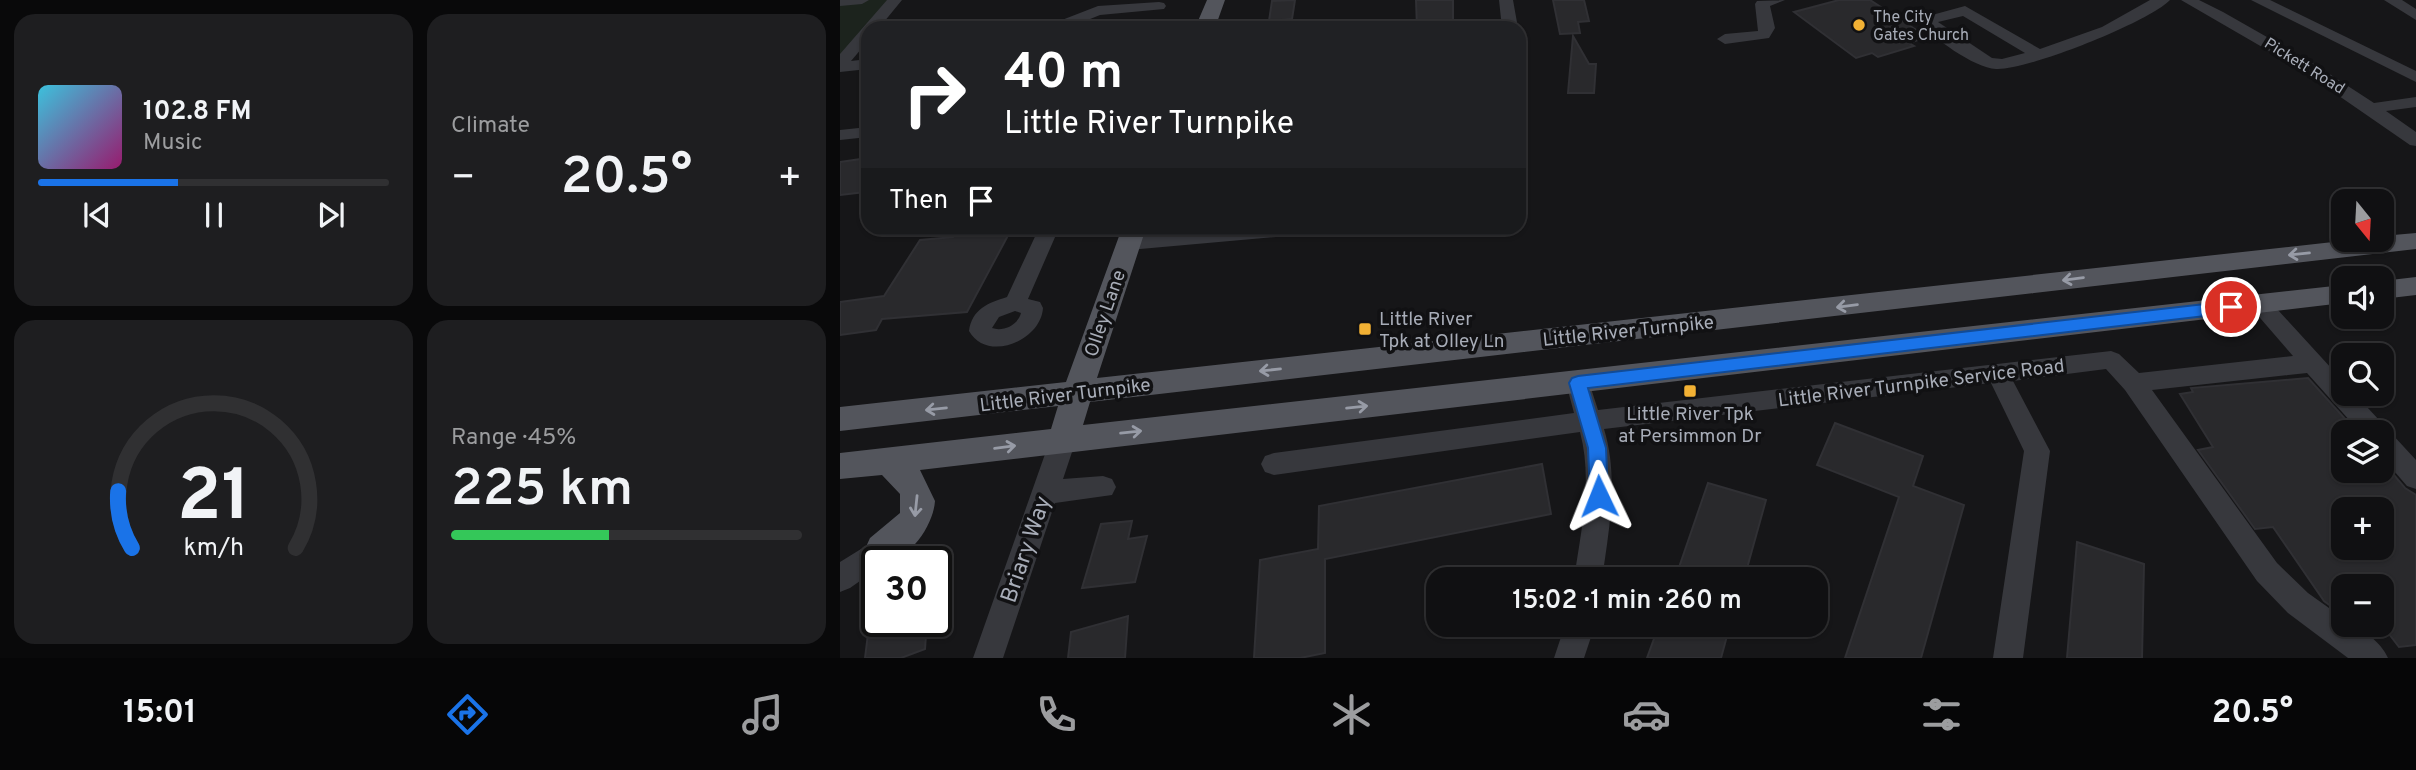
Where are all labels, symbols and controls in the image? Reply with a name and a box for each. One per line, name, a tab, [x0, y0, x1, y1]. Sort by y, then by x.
place label: The City Gates Church	[1873, 8, 1969, 46]
marker: The City Gates Church	[1851, 17, 1867, 33]
street label: Pickett Road	[2260, 34, 2348, 99]
text: 40 m	[1004, 44, 1123, 106]
icon: right	[889, 49, 980, 140]
text: 102.8 FM	[143, 96, 252, 129]
text: Little River Turnpike	[1004, 105, 1294, 145]
text: Climate	[451, 112, 530, 141]
text: Music	[143, 129, 203, 158]
text: 20.5°	[561, 146, 692, 212]
text: −	[451, 155, 476, 204]
text: +	[777, 155, 802, 204]
icon: arrive	[962, 182, 1000, 220]
text: Then	[889, 185, 948, 218]
north arrow	[2331, 189, 2394, 252]
map controls	[2331, 189, 2394, 637]
icon: previous	[78, 196, 116, 234]
icon: pause	[195, 196, 233, 234]
icon: next	[312, 196, 350, 234]
one-way arrow	[2289, 248, 2311, 261]
button: sound	[2331, 266, 2394, 329]
street label: Olley Lane	[1080, 267, 1132, 360]
one-way arrow	[2063, 273, 2085, 286]
pin	[2201, 277, 2261, 337]
icon: arrive	[2212, 288, 2250, 326]
one-way arrow	[1837, 299, 1859, 312]
place label: Little River Tpk at Olley Ln	[1379, 308, 1505, 354]
street label: Little River Turnpike	[1541, 311, 1715, 353]
marker: Little River Tpk at Olley Ln	[1357, 321, 1373, 337]
button: search	[2331, 343, 2394, 406]
street label: Little River Turnpike Service Road	[1777, 354, 2066, 413]
one-way arrow	[1259, 364, 1281, 377]
street label: Little River Turnpike	[978, 374, 1152, 418]
marker: Little River Tpk at Persimmon Dr	[1682, 383, 1698, 399]
one-way arrow	[1345, 401, 1368, 414]
one-way arrow	[926, 403, 948, 416]
place label: Little River Tpk at Persimmon Dr	[1618, 403, 1762, 449]
button: layers	[2331, 420, 2394, 483]
text: Range · 45%	[451, 424, 576, 453]
one-way arrow	[1119, 425, 1142, 438]
one-way arrow	[993, 440, 1016, 453]
text: 21	[177, 454, 250, 546]
text: 225 km	[451, 458, 633, 524]
position arrow	[1562, 459, 1636, 533]
street label: Briary Way	[996, 492, 1059, 607]
one-way arrow	[909, 494, 922, 517]
button: +	[2331, 497, 2394, 560]
text: km/h	[183, 533, 244, 565]
speed limit sign: 30	[861, 546, 952, 637]
button: −	[2331, 574, 2394, 637]
text: 15:02 · 1 min · 260 m	[1512, 585, 1742, 618]
icon: directions	[443, 690, 492, 739]
icon: music	[738, 690, 787, 739]
icon: phone	[1032, 690, 1081, 739]
icon: climate	[1327, 690, 1376, 739]
icon: car	[1622, 690, 1671, 739]
icon: filters	[1917, 690, 1966, 739]
text: 15:01	[123, 694, 197, 734]
text: 20.5°	[2212, 694, 2293, 734]

